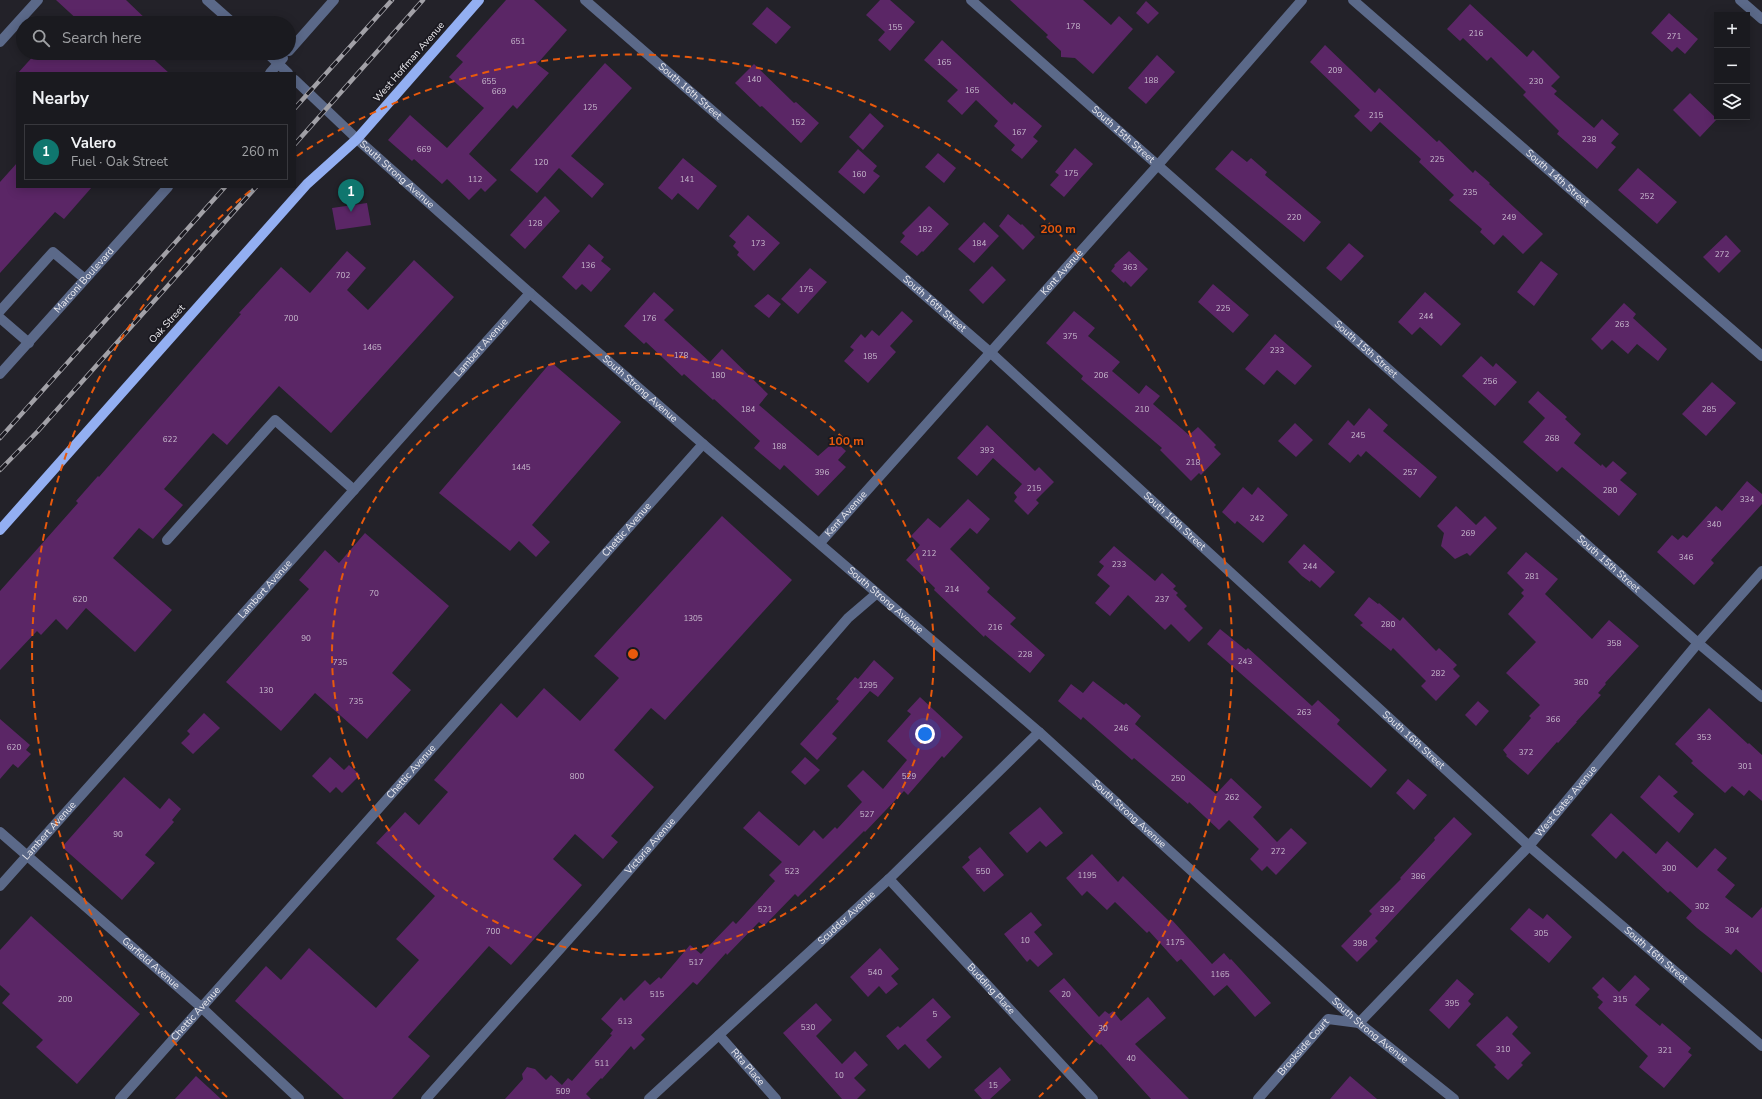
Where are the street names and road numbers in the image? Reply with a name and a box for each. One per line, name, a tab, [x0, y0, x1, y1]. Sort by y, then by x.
street label: West Hoffman Avenue	[370, 19, 448, 105]
street label: South 16th Street	[655, 60, 725, 123]
street label: South 15th Street	[1088, 103, 1158, 167]
street label: South Strong Avenue	[356, 137, 437, 212]
street label: South 14th Street	[1523, 146, 1593, 210]
street label: Marconi Boulevard	[51, 244, 118, 316]
street label: Kent Avenue	[1038, 246, 1086, 298]
street label: South 16th Street	[900, 272, 970, 336]
street label: Oak Street	[146, 301, 189, 346]
street label: Lambert Avenue	[451, 315, 511, 380]
street label: South 15th Street	[1331, 317, 1401, 381]
street label: South Strong Avenue	[599, 352, 681, 426]
street label: Kent Avenue	[822, 488, 870, 540]
street label: South 16th Street	[1140, 489, 1209, 554]
street label: Chettic Avenue	[599, 500, 655, 560]
street label: South 15th Street	[1574, 532, 1643, 596]
street label: Lambert Avenue	[235, 557, 295, 622]
street label: South Strong Avenue	[844, 564, 926, 637]
street label: South 16th Street	[1379, 708, 1448, 773]
street label: Chettic Avenue	[383, 742, 439, 802]
street label: West Gates Avenue	[1532, 763, 1600, 840]
street label: South Strong Avenue	[1089, 776, 1169, 851]
street label: Lambert Avenue	[19, 798, 79, 863]
street label: Victoria Avenue	[621, 815, 679, 878]
street label: Scudder Avenue	[815, 888, 878, 948]
street label: South 16th Street	[1621, 924, 1691, 987]
street label: Garfield Avenue	[119, 934, 183, 993]
street label: Budding Place	[964, 960, 1018, 1018]
street label: Chettic Avenue	[168, 984, 224, 1044]
street label: South Strong Avenue	[1328, 994, 1411, 1067]
street label: Brookside Court	[1274, 1015, 1333, 1079]
street label: Rita Place	[727, 1046, 768, 1089]

